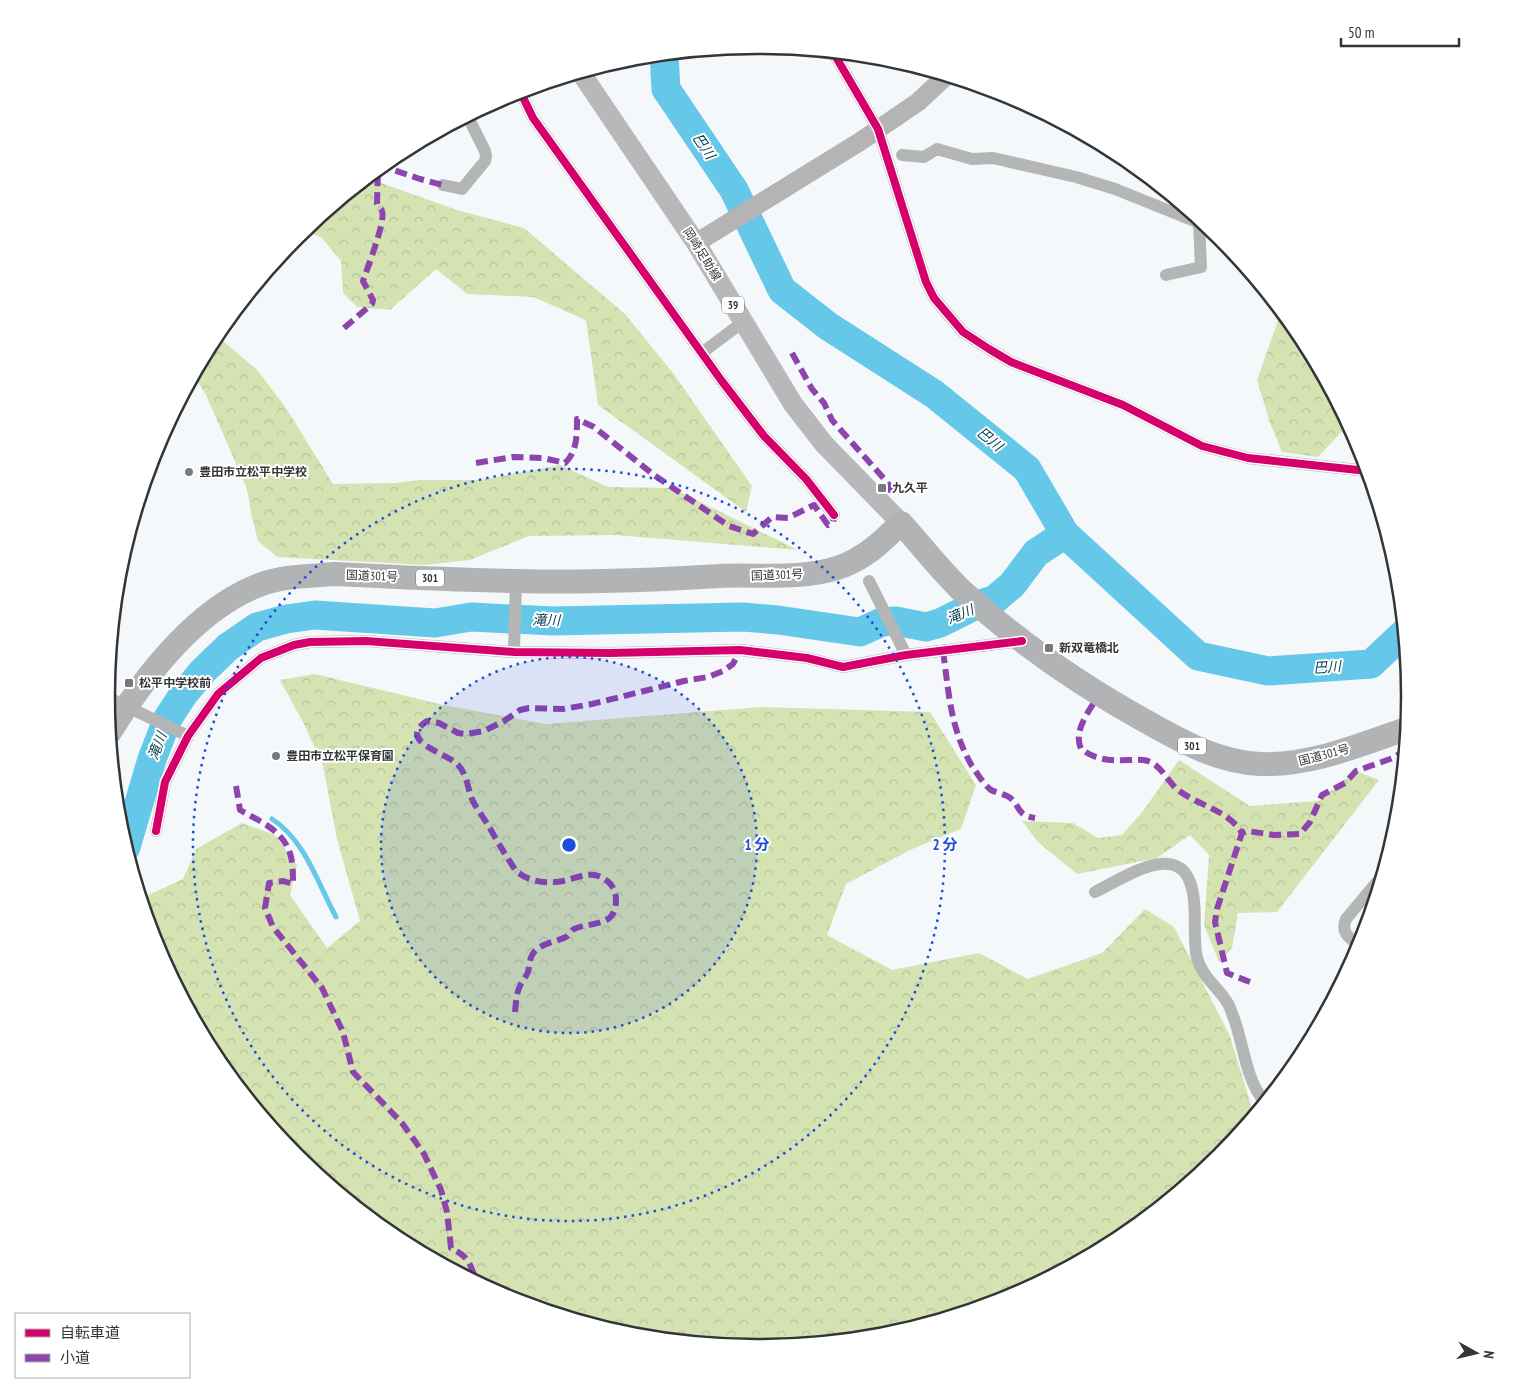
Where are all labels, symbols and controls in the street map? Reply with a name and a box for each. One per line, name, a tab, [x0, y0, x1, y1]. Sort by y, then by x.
scale bar	[1341, 15, 1458, 47]
text: 50 m	[1348, 23, 1374, 42]
water label: 巴川	[689, 129, 720, 164]
street label: 岡崎足助線	[680, 224, 725, 283]
road number: 39	[722, 296, 744, 314]
water label: 巴川	[973, 423, 1008, 456]
place label: 豊田市立松平中学校	[199, 464, 307, 479]
marker: 豊田市立松平中学校	[183, 466, 195, 478]
place label: 九久平	[892, 480, 928, 495]
marker: 九久平	[876, 482, 888, 494]
street label: 国道301号	[751, 566, 803, 583]
street label: 国道301号	[346, 567, 398, 584]
road number: 301	[416, 570, 444, 586]
water label: 滝川	[944, 600, 978, 628]
water label: 滝川	[532, 611, 562, 629]
place label: 新双竜橋北	[1059, 640, 1119, 655]
marker: 新双竜橋北	[1043, 642, 1055, 654]
water label: 巴川	[1312, 657, 1344, 677]
place label: 松平中学校前	[139, 675, 211, 690]
marker: 松平中学校前	[123, 677, 135, 689]
water label: 滝川	[144, 728, 171, 762]
road number: 301	[1178, 738, 1206, 754]
street label: 国道301号	[1297, 741, 1351, 769]
place label: 豊田市立松平保育園	[286, 748, 394, 763]
marker: 豊田市立松平保育園	[270, 750, 282, 762]
text: 1 分	[744, 835, 770, 854]
text: 2 分	[932, 835, 958, 854]
centre of rings	[560, 836, 578, 854]
legend	[15, 1313, 190, 1378]
text: 自転車道	[60, 1323, 120, 1342]
north arrow	[1451, 1328, 1501, 1378]
text: 小道	[60, 1348, 90, 1367]
text: N	[1479, 1350, 1498, 1360]

